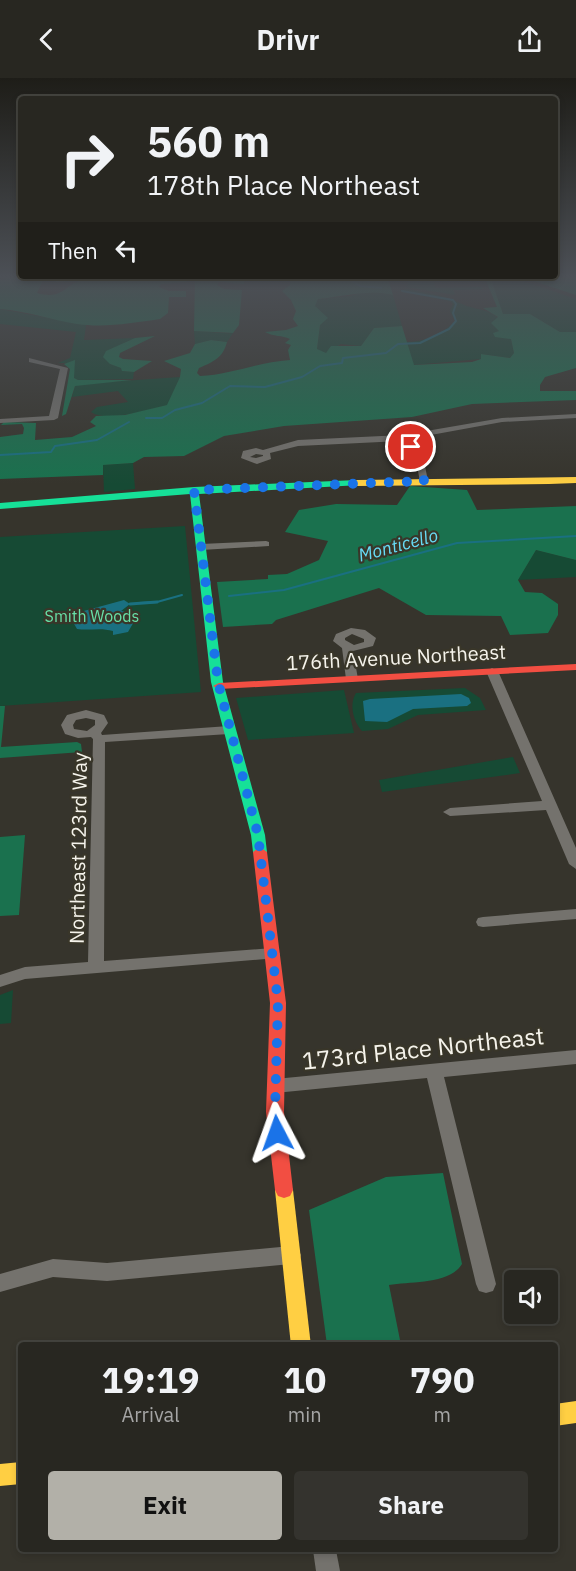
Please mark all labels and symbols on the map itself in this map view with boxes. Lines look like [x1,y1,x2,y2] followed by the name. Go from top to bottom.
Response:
[385,421,436,472] pin
[356,523,441,567] water label: Monticello
[45,606,139,626] park label: Smith Woods
[285,638,507,676] street label: 176th Avenue Northeast
[63,752,93,944] street label: Northeast 123rd Way
[300,1019,546,1077] street label: 173rd Place Northeast
[245,1101,309,1165] position arrow

